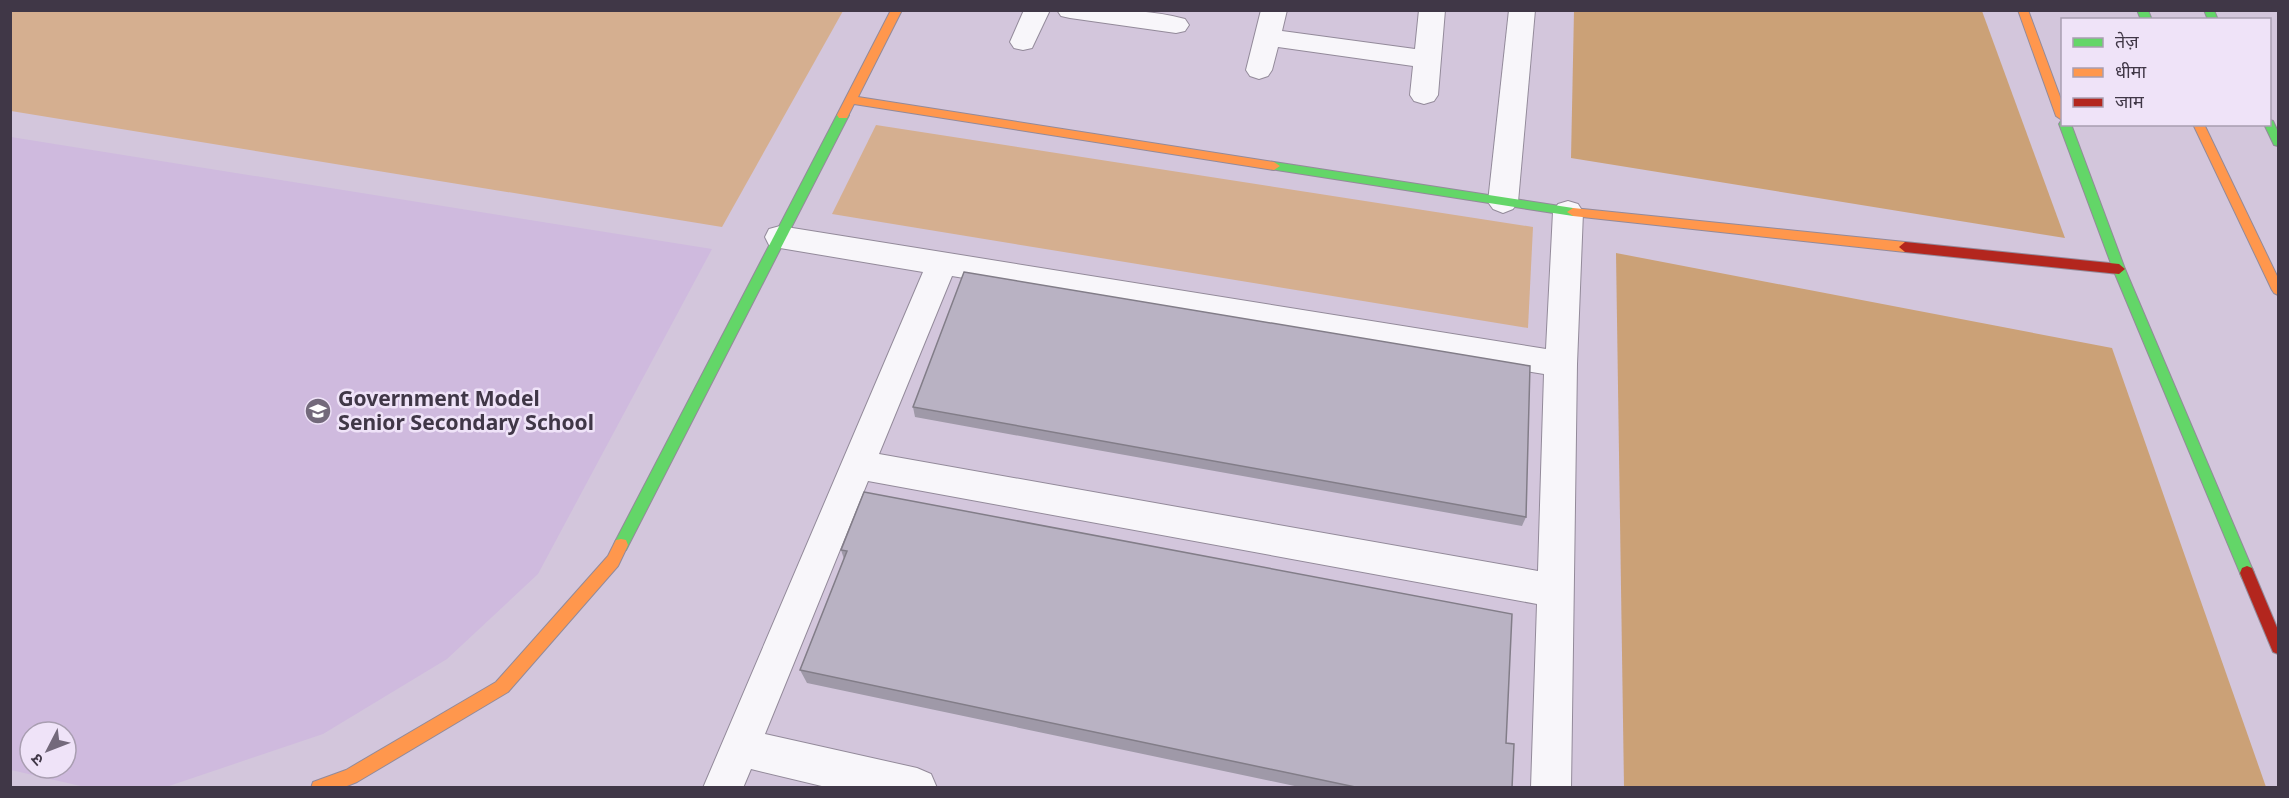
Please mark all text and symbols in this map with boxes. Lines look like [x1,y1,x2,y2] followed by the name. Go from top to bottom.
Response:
[2061,18,2271,126] legend
[2115,31,2139,55] text: तेज़
[2115,62,2146,85] text: धीमा
[2115,92,2145,115] text: जाम
[338,387,594,439] place label: Government Model Senior Secondary School
[303,396,333,426] school or university icon: Government Model Senior Secondary School
[18,720,78,780] north arrow
[27,747,50,769] text: उ

